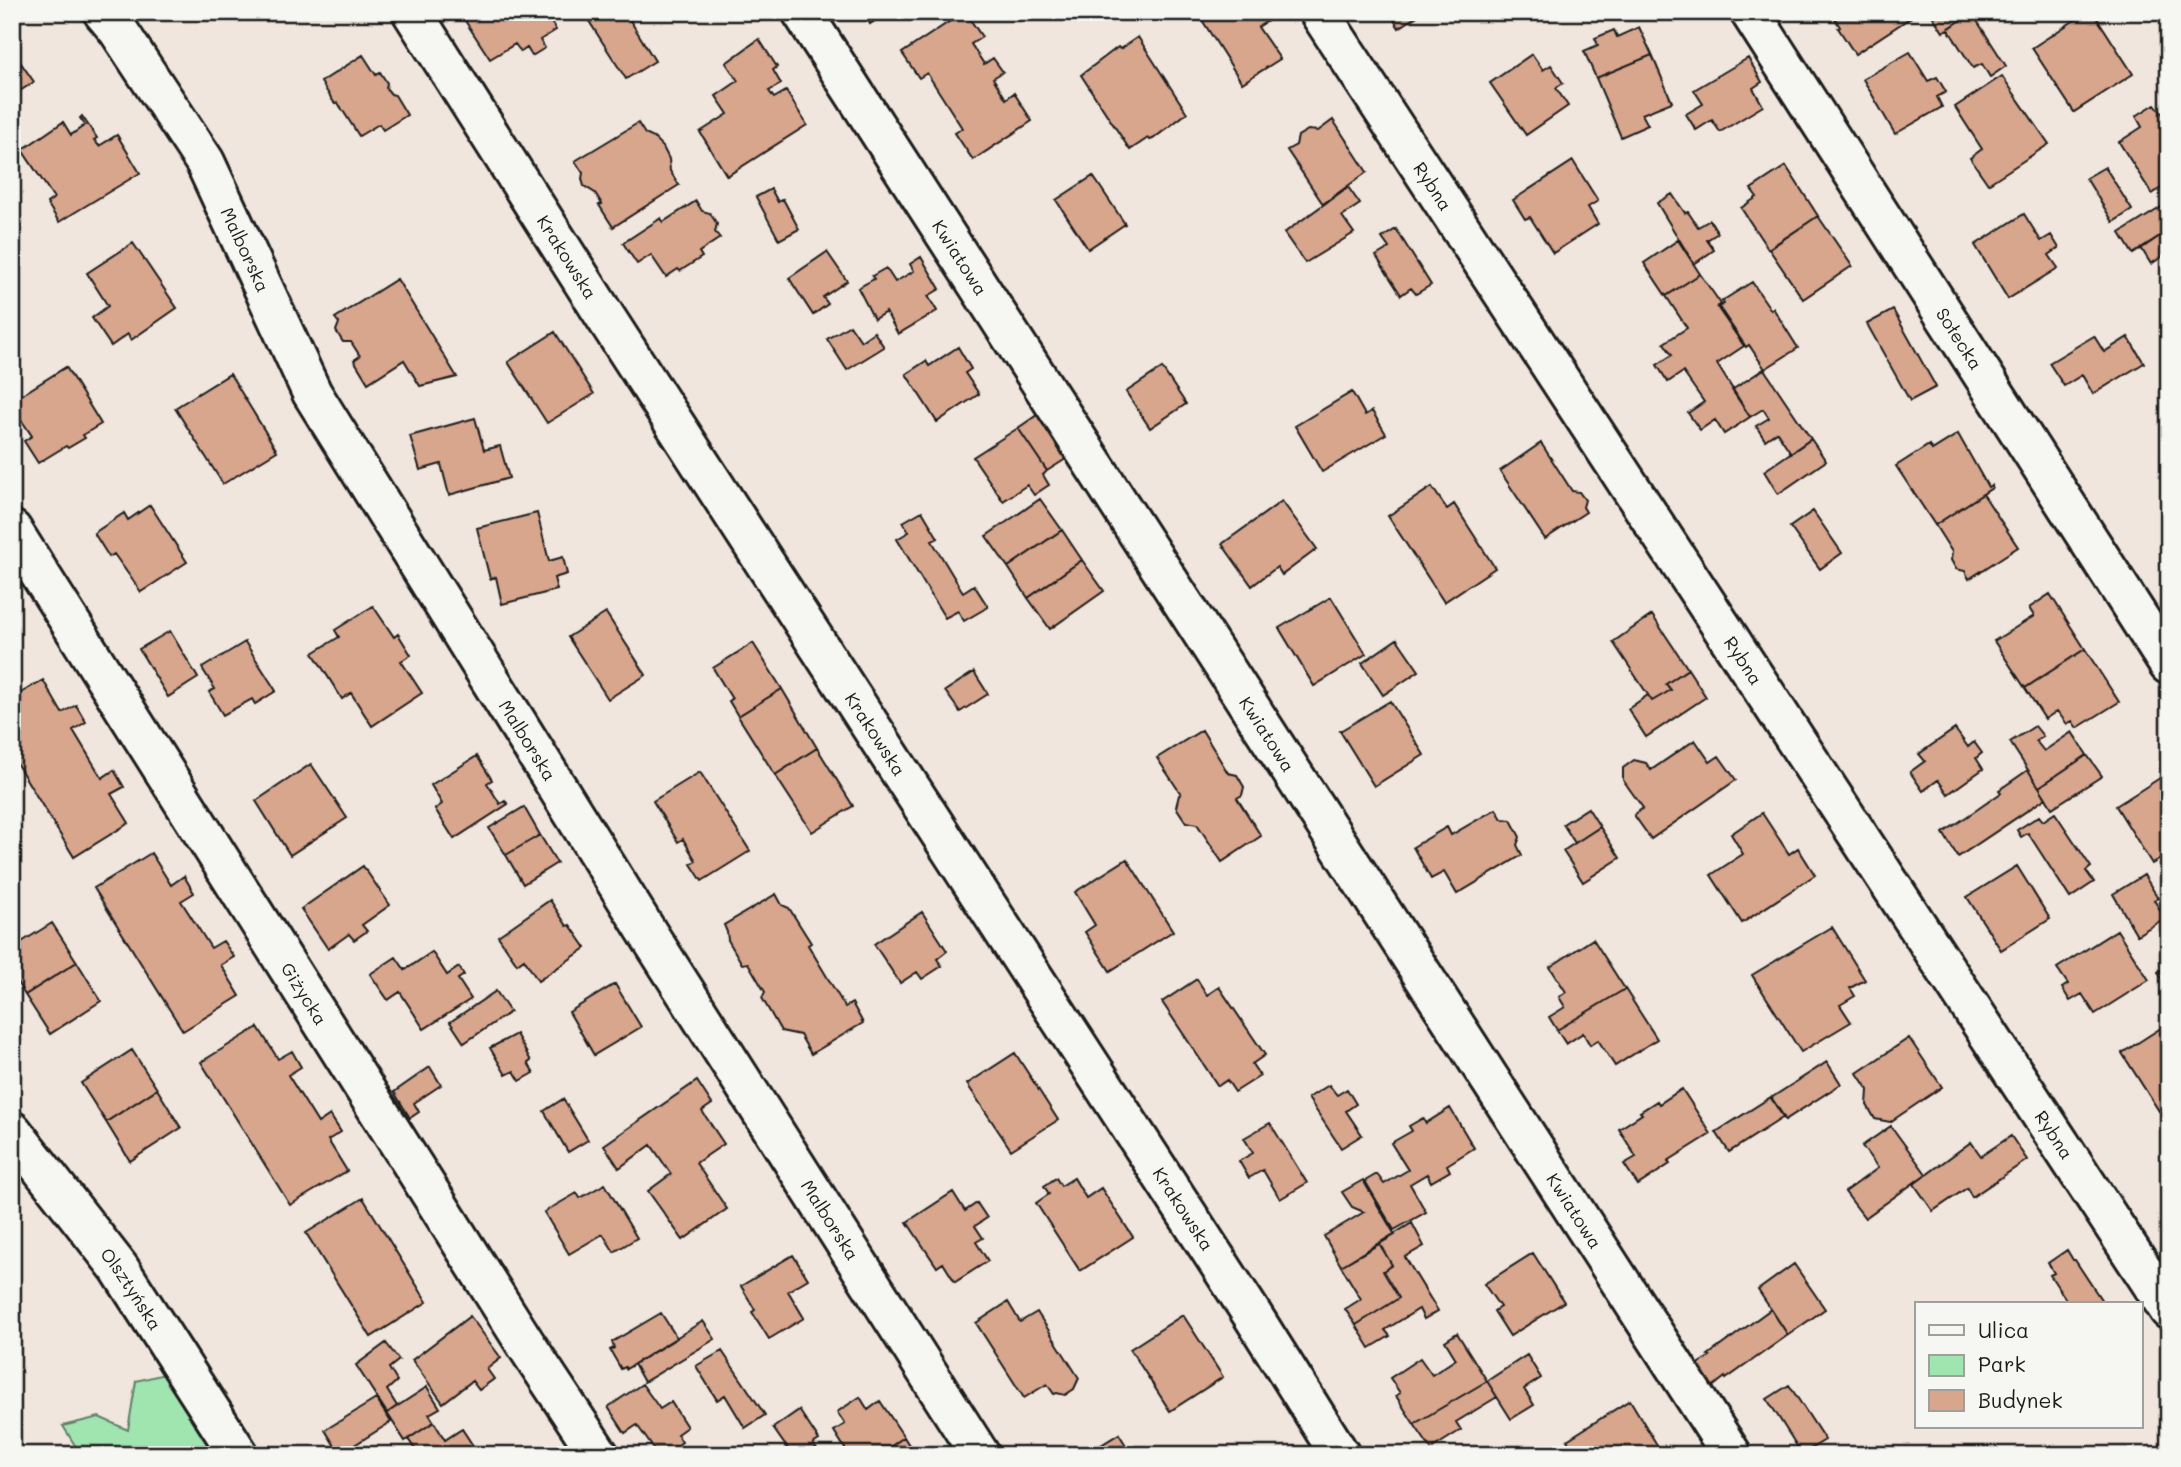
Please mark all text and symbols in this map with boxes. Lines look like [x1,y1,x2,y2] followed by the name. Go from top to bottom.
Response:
[1408,157,1458,215] street label: Rybna
[216,203,276,296] street label: Malborska
[532,210,603,303] street label: Krakowska
[927,215,993,300] street label: Kwiatowa
[1931,303,1988,374] street label: Sołecka
[1719,631,1768,689] street label: Rybna
[840,688,912,780] street label: Krakowska
[1234,692,1301,776] street label: Kwiatowa
[494,695,562,785] street label: Malborska
[276,958,333,1029] street label: Giżycka
[2029,1106,2079,1164] street label: Rybna
[1148,1162,1219,1255] street label: Krakowska
[1541,1168,1608,1253] street label: Kwiatowa
[796,1175,865,1265] street label: Malborska
[95,1242,168,1335] street label: Olsztyńska
[1915,1302,2142,1428] legend
[1978,1316,2029,1343] text: Ulica
[1978,1350,2026,1377] text: Park
[1978,1386,2063,1413] text: Budynek

